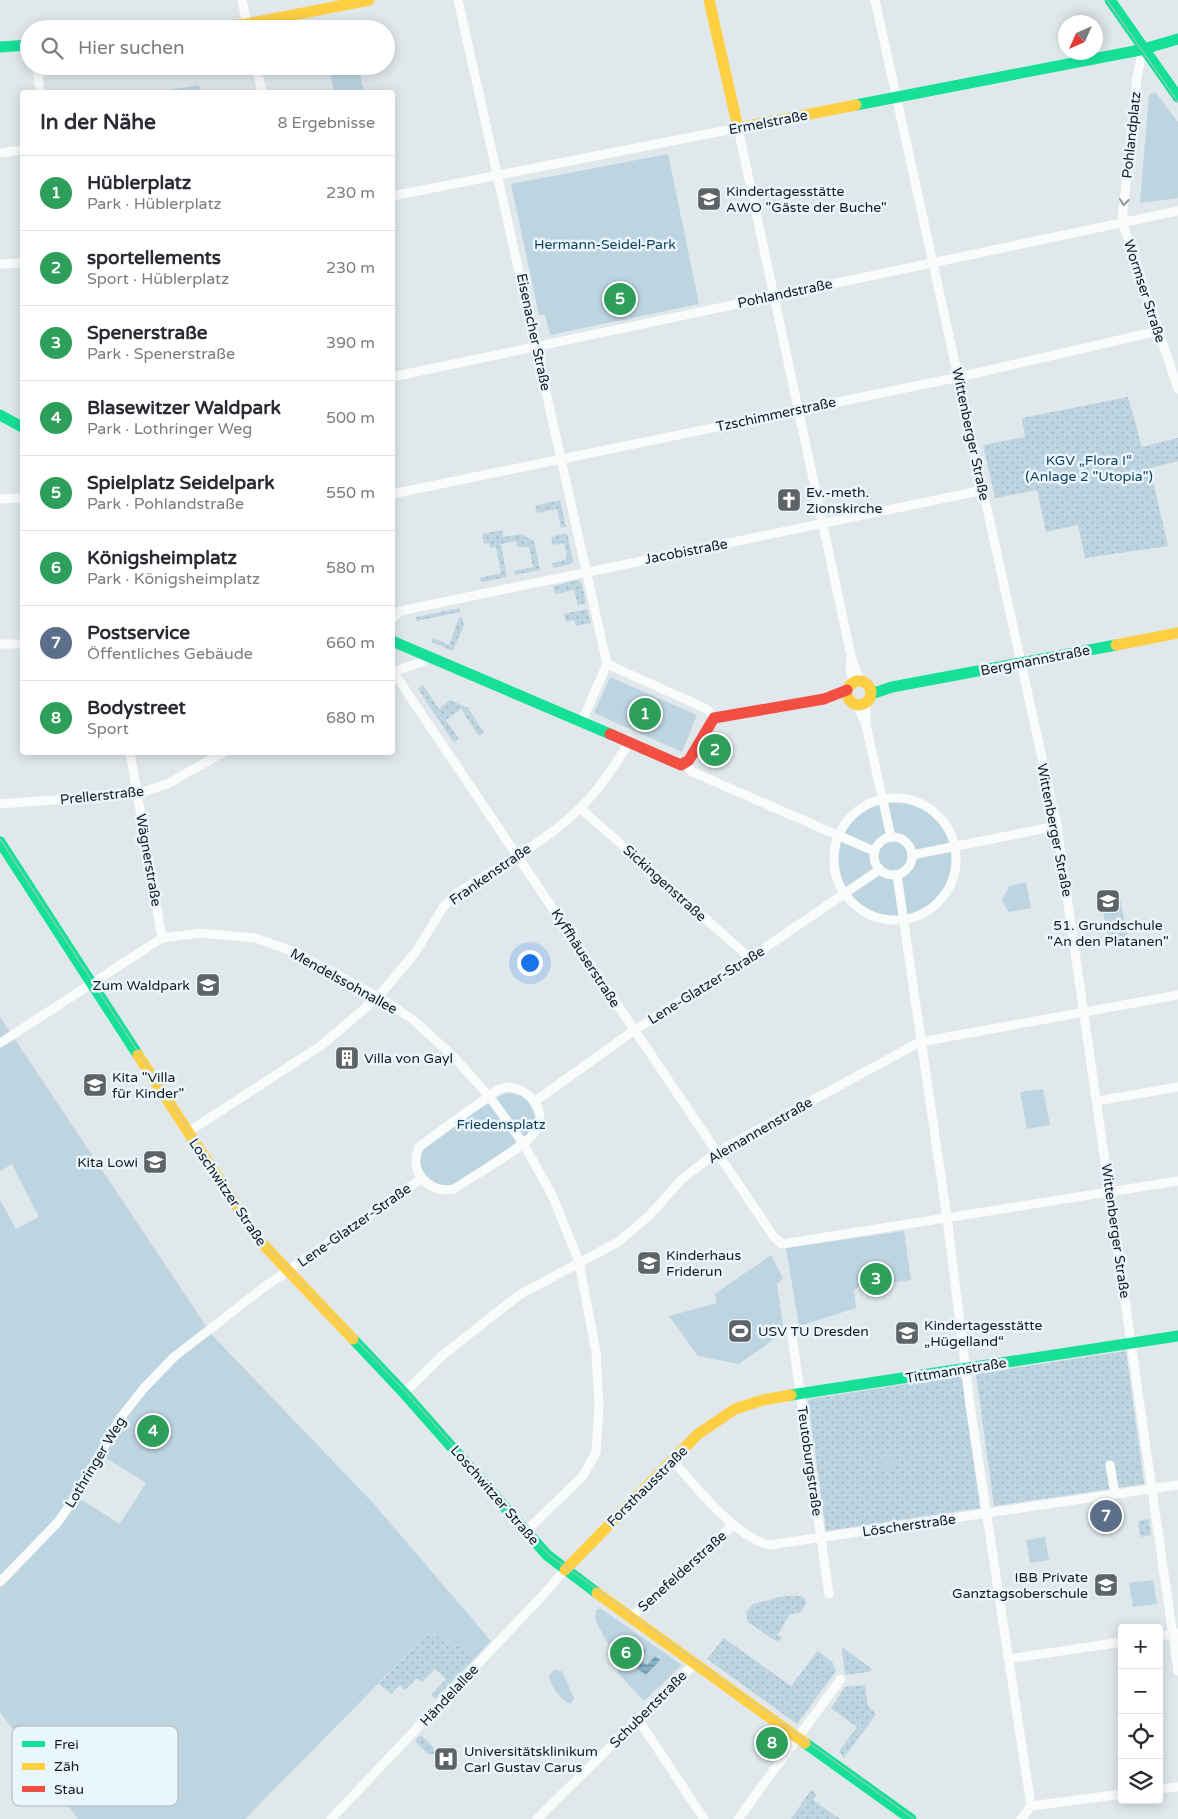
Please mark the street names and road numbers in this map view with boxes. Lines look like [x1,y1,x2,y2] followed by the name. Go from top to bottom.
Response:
[1118,91,1145,179] street label: Pohlandplatz
[727,106,809,138] street label: Ermelstraße
[1120,238,1169,345] street label: Wormser Straße
[513,272,554,392] street label: Eisenacher Straße
[736,275,834,312] street label: Pohlandstraße
[948,366,993,502] street label: Wittenberger Straße
[714,393,838,436] street label: Tzschimmerstraße
[643,535,729,568] street label: Jacobistraße
[979,642,1091,679] street label: Bergmannstraße
[1033,762,1076,898] street label: Wittenberger Straße
[59,783,145,808] street label: Prellerstraße
[132,812,165,908] street label: Wägnerstraße
[446,840,534,909] street label: Frankenstraße
[620,842,710,925] street label: Sickingenstraße
[547,906,624,1011] street label: Kyffhäuserstraße
[645,943,768,1028] street label: Lene-Glatzer-Straße
[287,945,400,1018] street label: Mendelssohnallee
[705,1094,816,1167] street label: Alemannenstraße
[185,1135,270,1249] street label: Loschwitzer Straße
[1098,1163,1133,1299] street label: Wittenberger Straße
[294,1180,414,1271] street label: Lene-Glatzer-Straße
[904,1354,1008,1387] street label: Tittmannstraße
[793,1405,826,1517] street label: Teutoburgstraße
[61,1413,129,1511] street label: Lothringer Weg
[447,1442,543,1549] street label: Loschwitzer Straße
[603,1442,691,1530] street label: Forsthausstraße
[861,1511,957,1540] street label: Löscherstraße
[635,1527,730,1616] street label: Senefelderstraße
[417,1661,482,1730] street label: Händelallee
[606,1667,691,1752] street label: Schubertstraße

